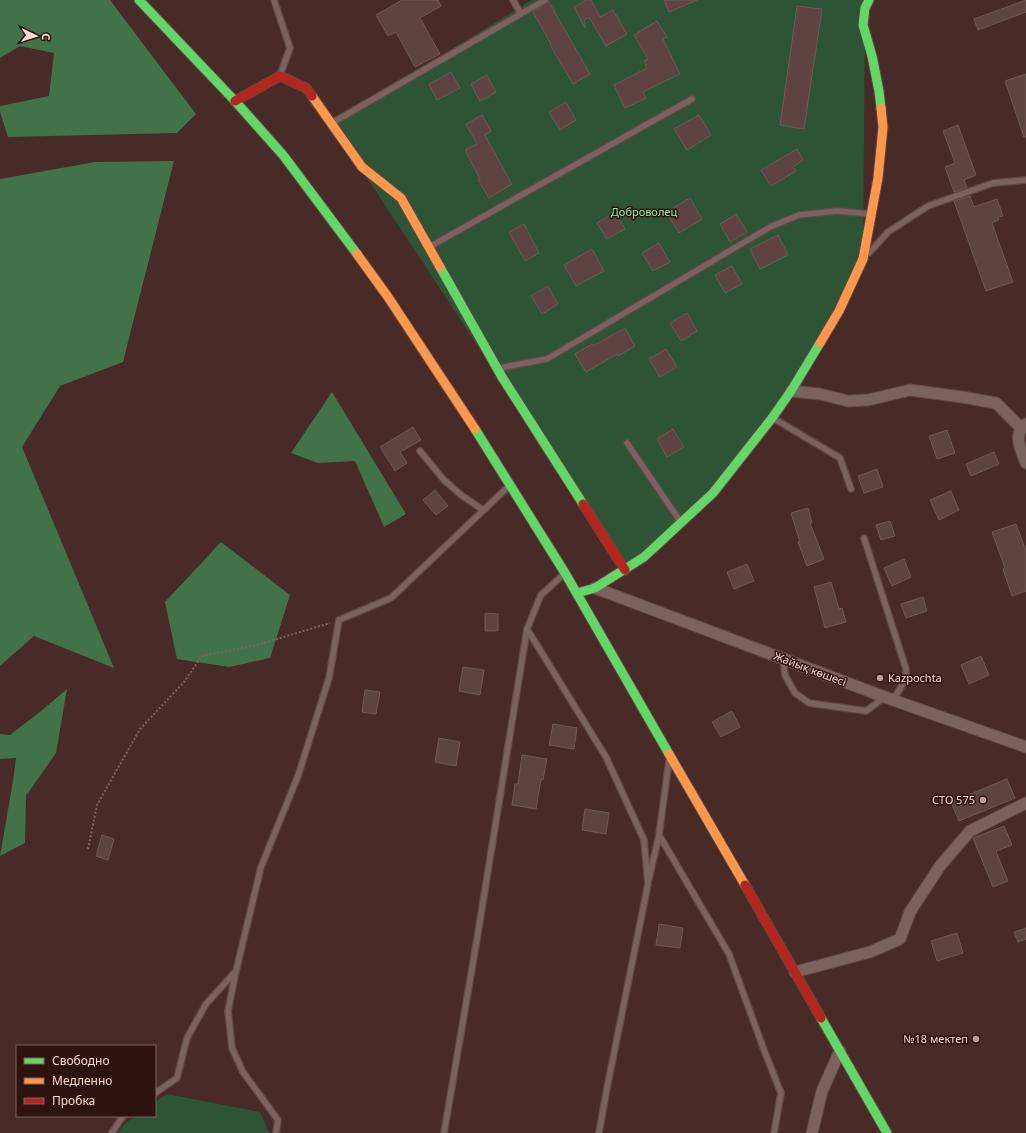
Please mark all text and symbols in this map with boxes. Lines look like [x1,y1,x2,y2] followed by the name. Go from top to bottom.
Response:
[16,16,56,56] north arrow
[39,33,54,41] text: С
[611,204,677,219] park label: Доброволец
[772,648,849,689] street label: Жайық көшесі
[888,670,942,685] place label: Kazpochta
[875,673,885,683] marker: Kazpochta
[932,792,975,807] place label: СТО 575
[978,795,988,805] marker: СТО 575
[903,1031,968,1046] place label: №18 мектеп
[971,1034,981,1044] marker: №18 мектеп
[16,1045,156,1117] legend
[52,1052,110,1069] text: Свободно
[52,1072,112,1089] text: Медленно
[52,1092,95,1109] text: Пробка

